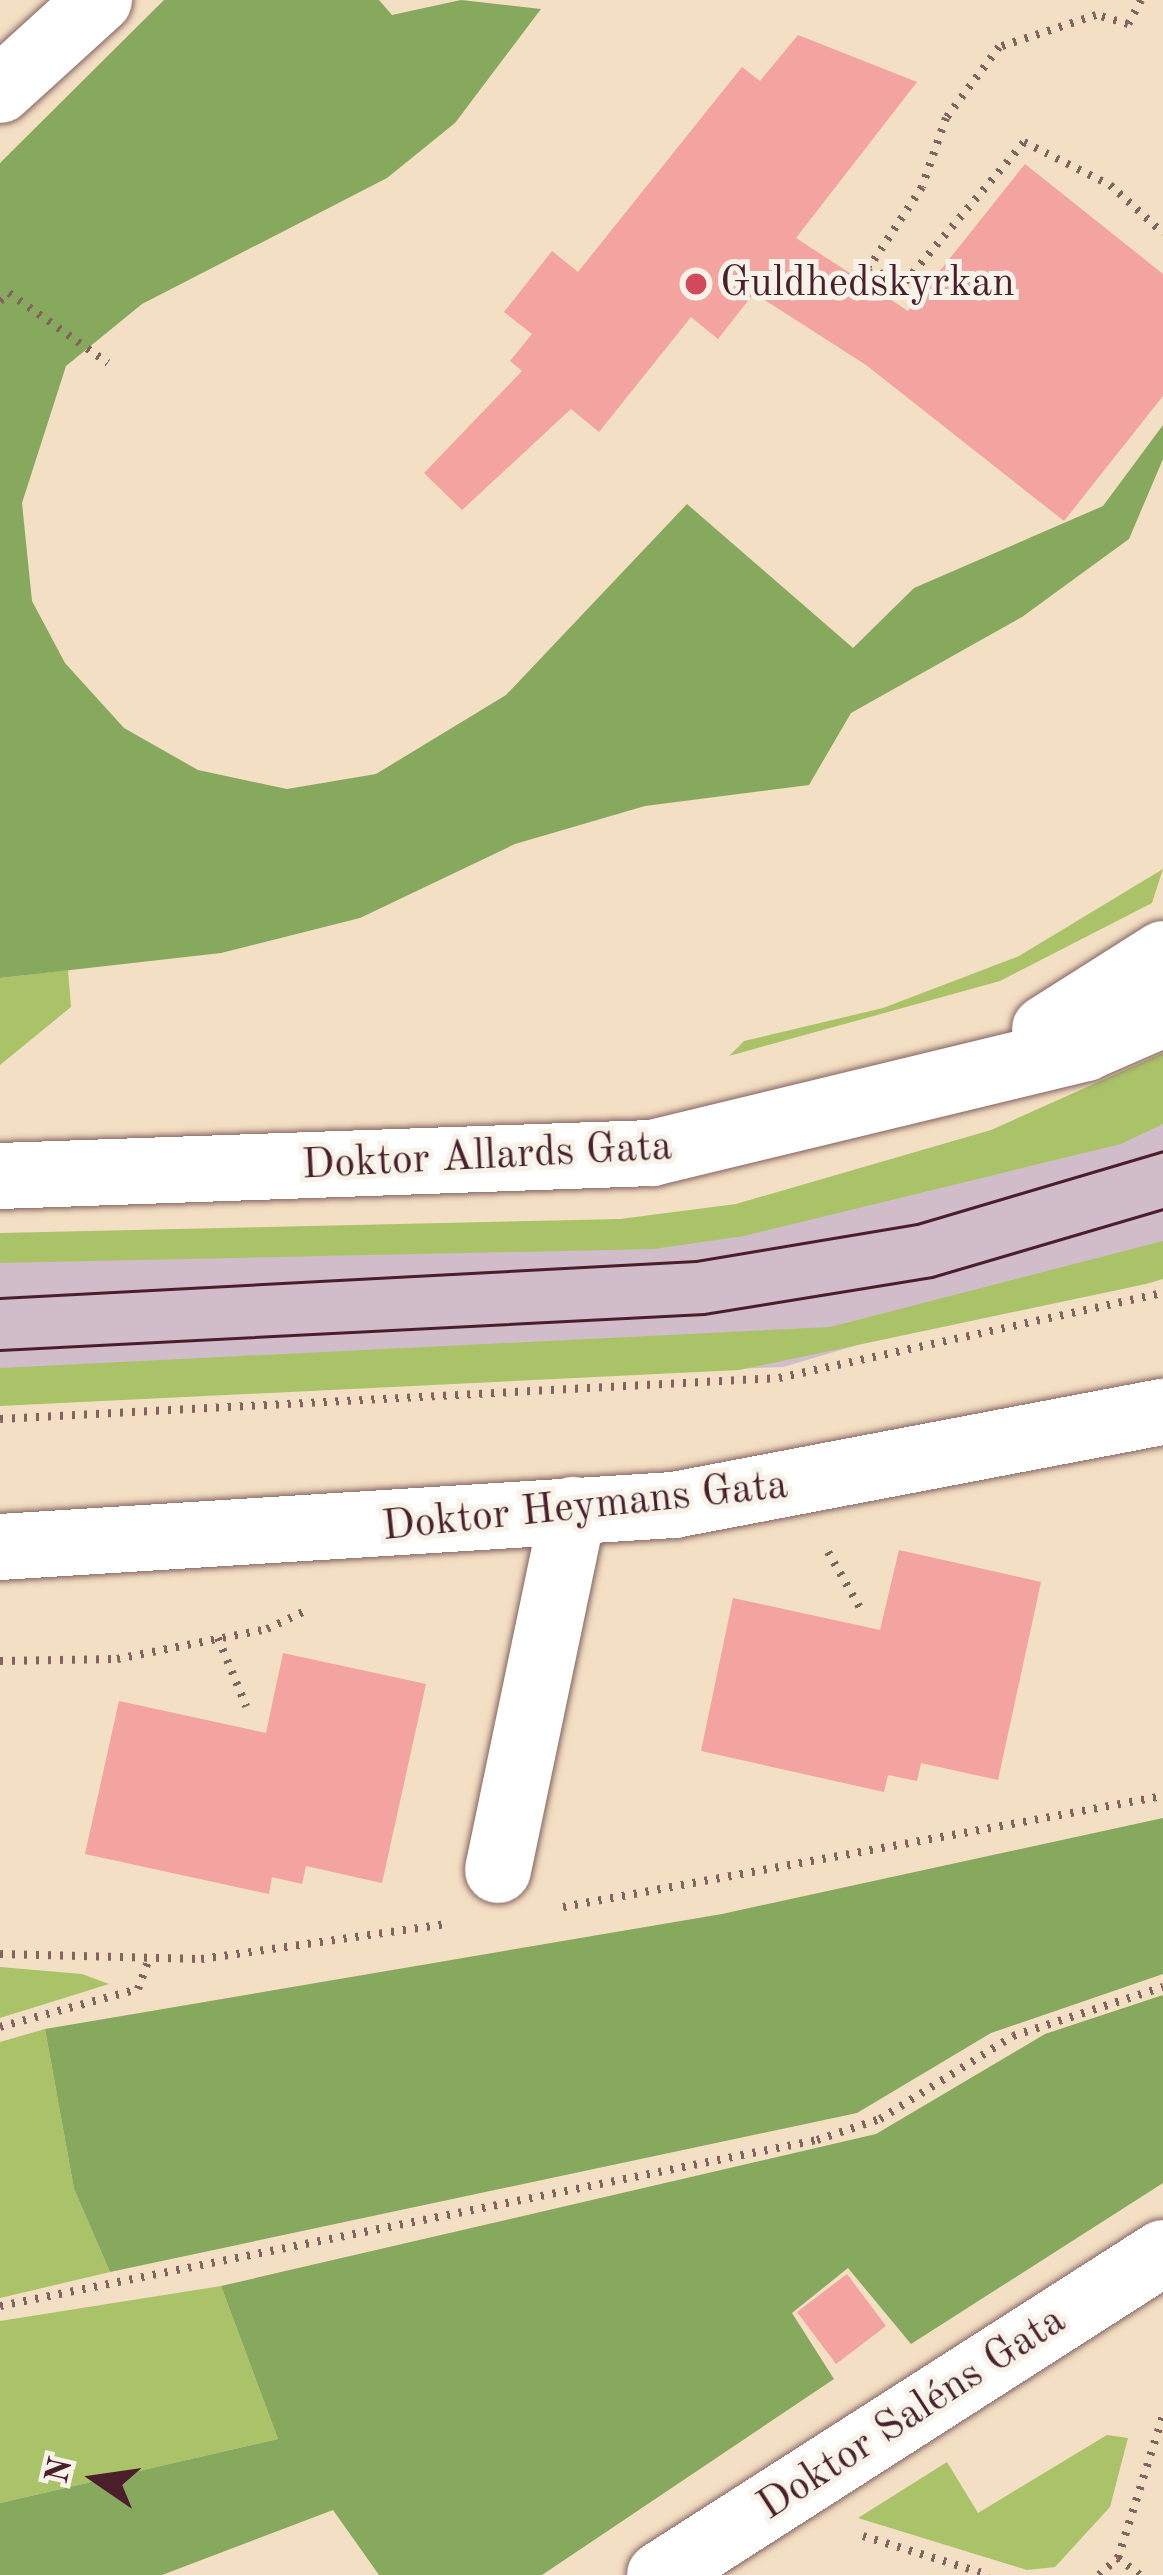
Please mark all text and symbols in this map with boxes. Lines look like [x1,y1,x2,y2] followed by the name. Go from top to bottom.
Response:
[720,259,1015,309] place label: Guldhedskyrkan
[683,271,709,297] marker: Guldhedskyrkan
[300,1122,674,1192] street label: Doktor Allards Gata
[380,1461,790,1553] street label: Doktor Heymans Gata
[749,2296,1075,2532] street label: Doktor Saléns Gata
[36,2419,156,2539] north arrow
[42,2455,79,2487] text: N

